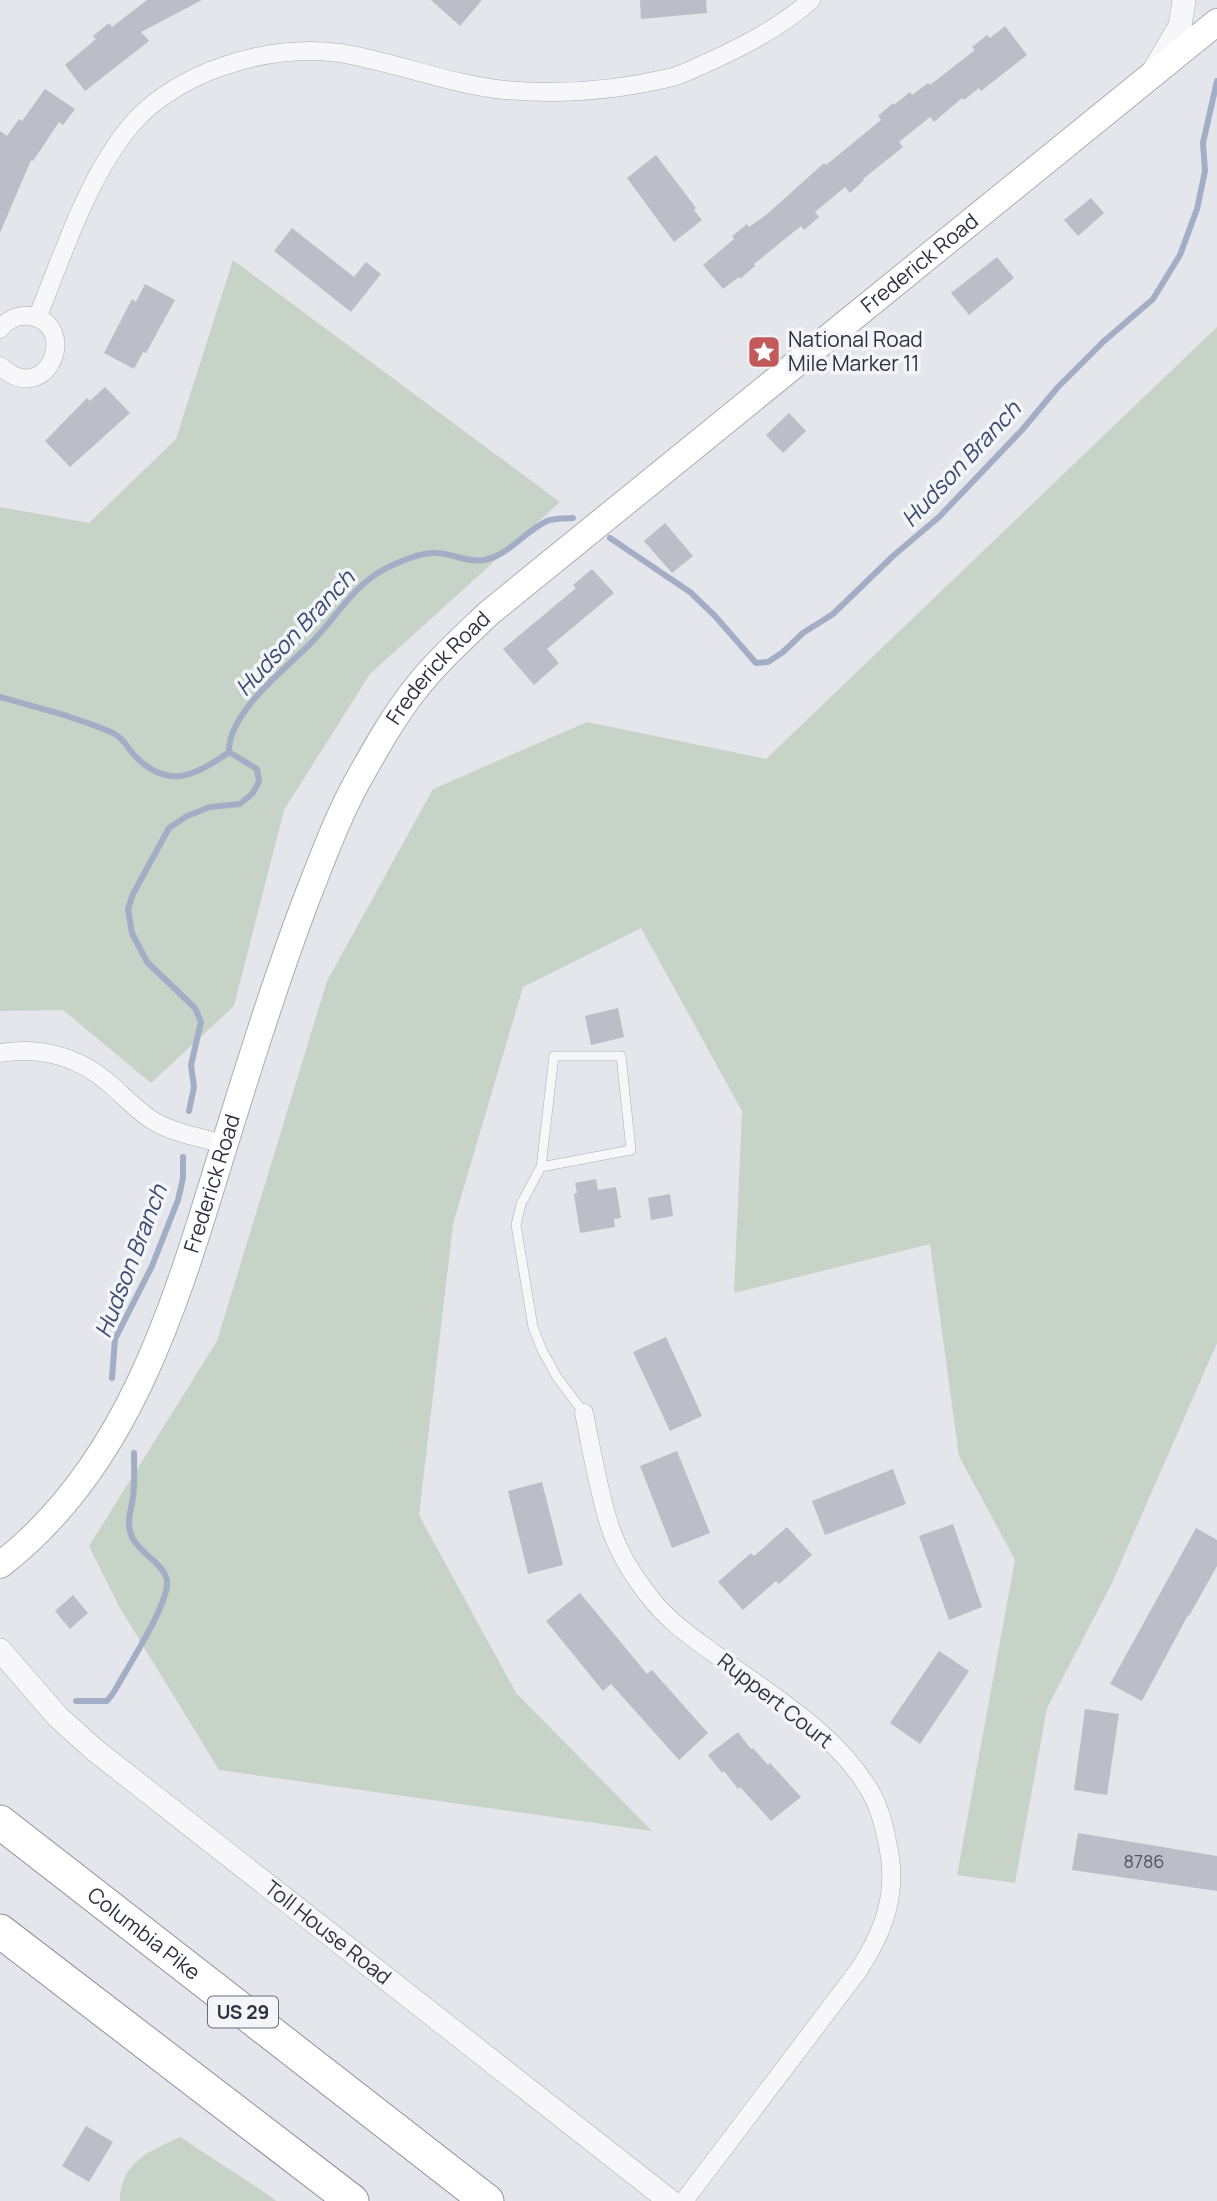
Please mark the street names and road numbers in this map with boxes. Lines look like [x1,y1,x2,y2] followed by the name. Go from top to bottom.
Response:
[855,206,984,319] street label: Frederick Road
[379,604,496,730] street label: Frederick Road
[177,1111,246,1256] street label: Frederick Road
[712,1646,839,1754] street label: Ruppert Court
[259,1873,397,1990] street label: Toll House Road
[82,1880,206,1986] street label: Columbia Pike
[208,1996,278,2028] road number: US 29

